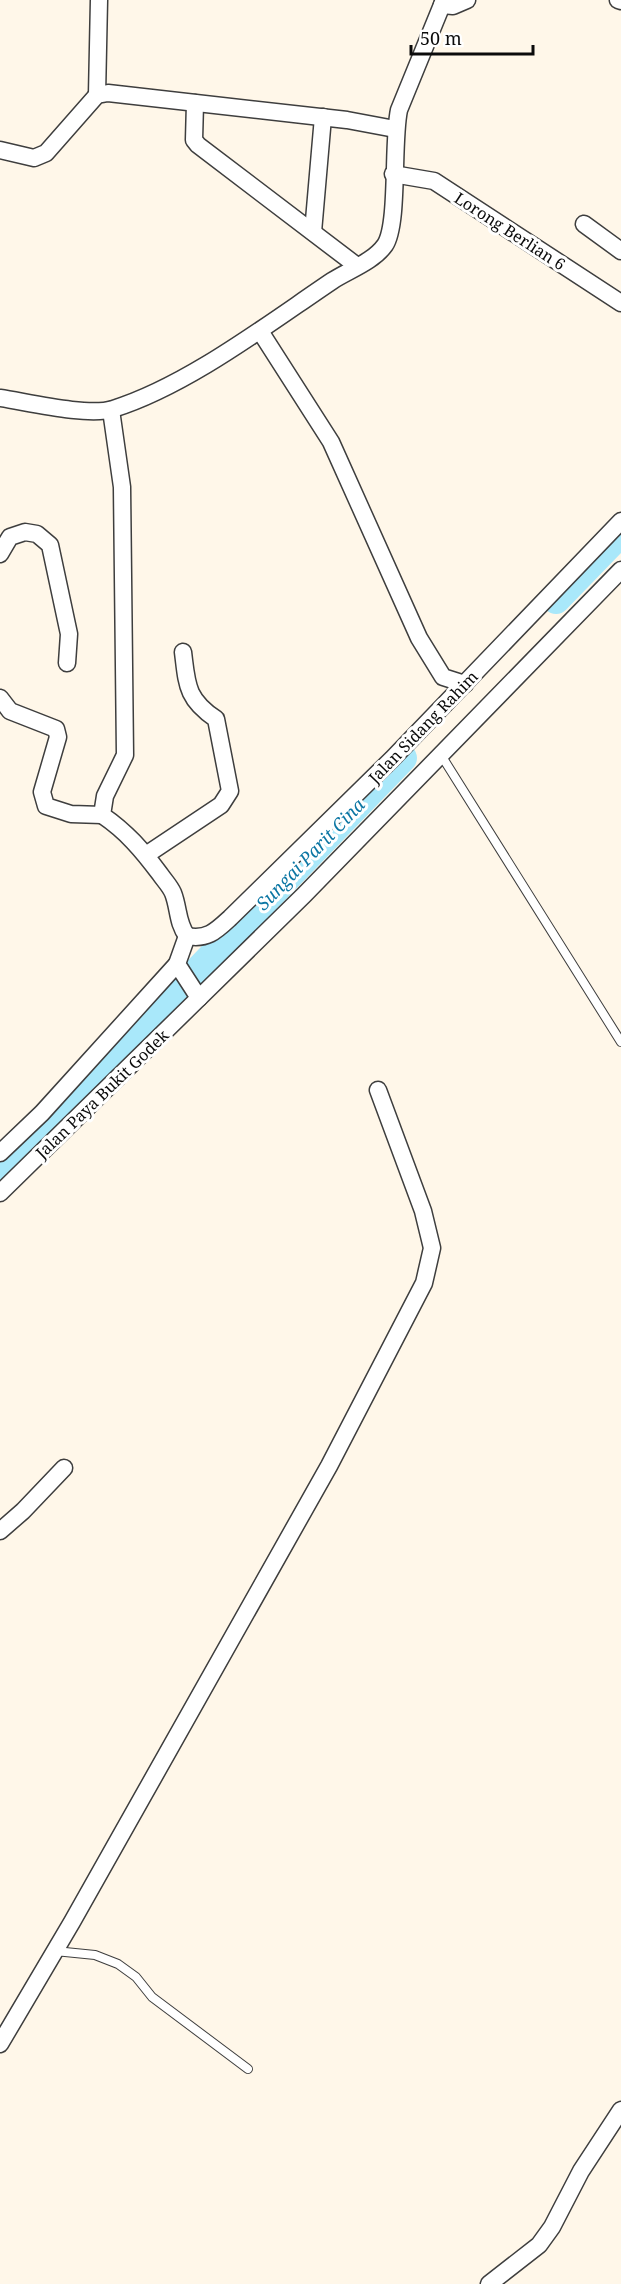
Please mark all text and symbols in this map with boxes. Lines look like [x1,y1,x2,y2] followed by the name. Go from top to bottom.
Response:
[411,18,532,56] scale bar
[420,26,462,50] text: 50 m
[450,187,570,275] street label: Lorong Berlian 6
[363,666,483,789] street label: Jalan Sidang Rahim
[250,792,370,915] water label: Sungai Parit Cina
[30,1024,174,1164] street label: Jalan Paya Bukit Godek

